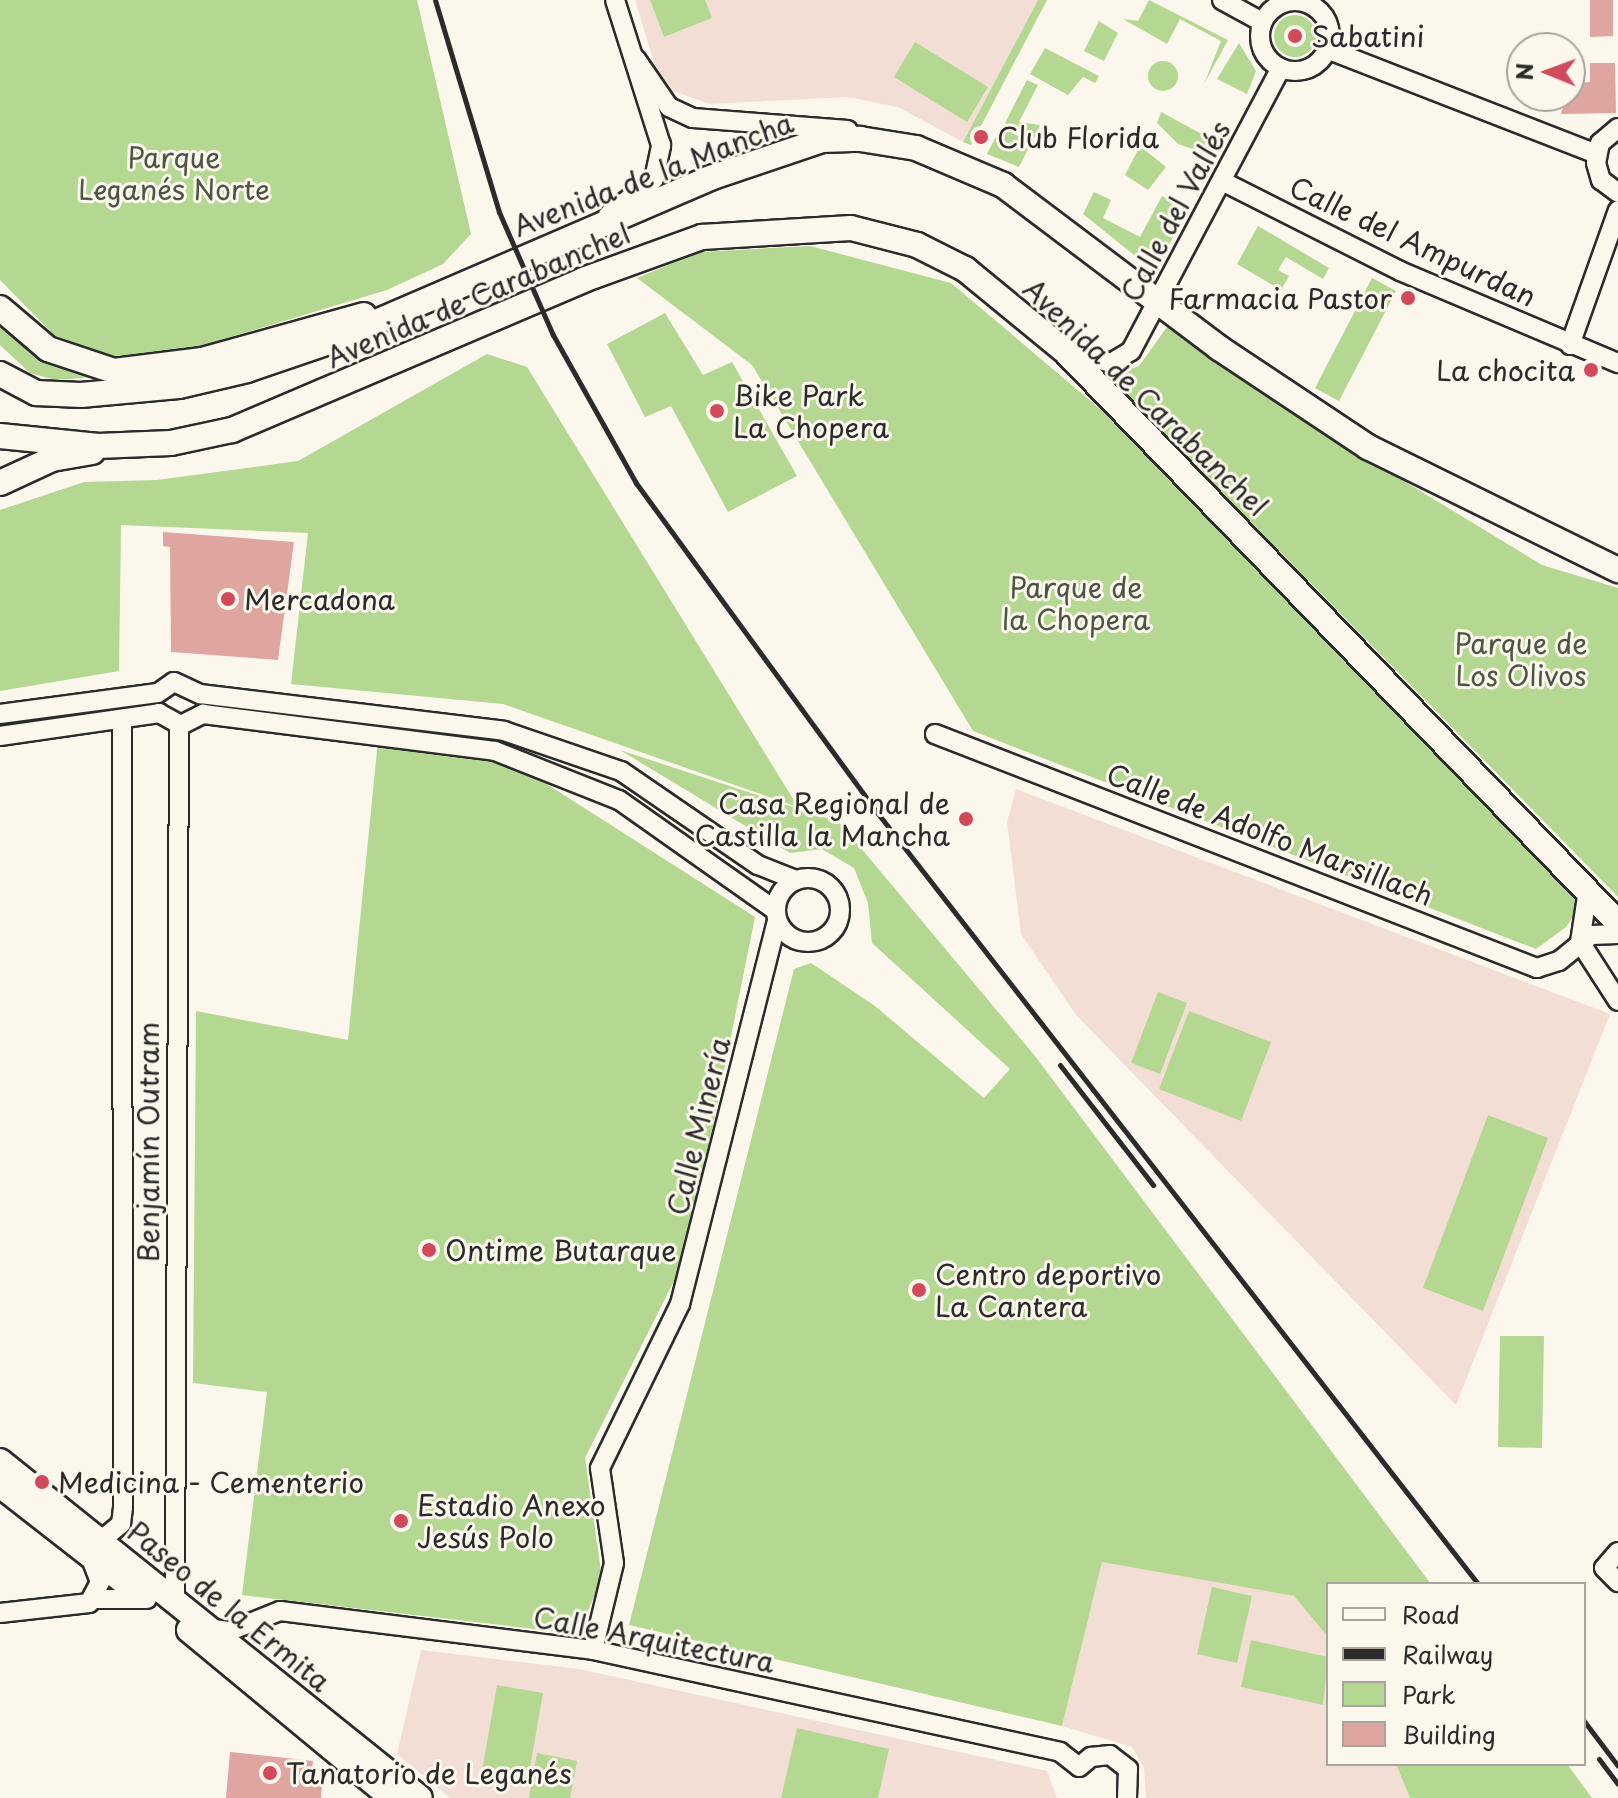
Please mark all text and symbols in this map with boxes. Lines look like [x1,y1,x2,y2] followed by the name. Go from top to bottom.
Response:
[1311,19,1425,53] place label: Sabatini
[1286,27,1304,45] marker: Sabatini
[1506,32,1586,112] north arrow
[1507,63,1540,81] text: N
[508,105,798,243] street label: Avenida de la Mancha
[1113,114,1237,308] street label: Calle del Vallés
[997,120,1159,154] place label: Club Florida
[972,128,990,146] marker: Club Florida
[78,140,270,206] park label: Parque Leganés Norte
[1284,169,1542,313] street label: Calle del Ampurdan
[321,216,635,374] street label: Avenida de Carabanchel
[1016,271,1276,523] street label: Avenida de Carabanchel
[1169,281,1392,315] place label: Farmacia Pastor
[1399,289,1417,307] marker: Farmacia Pastor
[1435,353,1575,387] place label: La chocita
[1582,361,1600,379] marker: La chocita
[733,378,889,444] place label: Bike Park La Chopera
[708,402,726,420] marker: Bike Park La Chopera
[1002,570,1150,636] park label: Parque de la Chopera
[244,582,395,616] place label: Mercadona
[219,590,237,608] marker: Mercadona
[1454,626,1588,692] park label: Parque de Los Olivos
[1099,755,1441,913] street label: Calle de Adolfo Marsillach
[696,786,950,852] place label: Casa Regional de Castilla la Mancha
[957,810,975,828] marker: Casa Regional de Castilla la Mancha
[131,1022,165,1262] street label: Benjamín Outram
[659,1033,737,1219] street label: Calle Minería
[445,1233,677,1267] place label: Ontime Butarque
[420,1241,438,1259] marker: Ontime Butarque
[935,1257,1162,1323] place label: Centro deportivo La Cantera
[910,1281,928,1299] marker: Centro deportivo La Cantera
[58,1465,367,1499] place label: Medicina - Cementerio
[33,1473,51,1491] marker: Medicina - Cementerio
[417,1488,607,1554] place label: Estadio Anexo Jesús Polo
[392,1512,410,1530] marker: Estadio Anexo Jesús Polo
[120,1513,338,1699] street label: Paseo de la Ermita
[1326,1582,1586,1766] legend
[1402,1596,1460,1632] text: Road
[530,1599,778,1679] street label: Calle Arquitectura
[1402,1636,1493,1672] text: Railway
[1402,1676,1456,1712] text: Park
[1402,1716,1496,1752] text: Building
[286,1756,572,1790] place label: Tanatorio de Leganés
[261,1764,279,1782] marker: Tanatorio de Leganés

